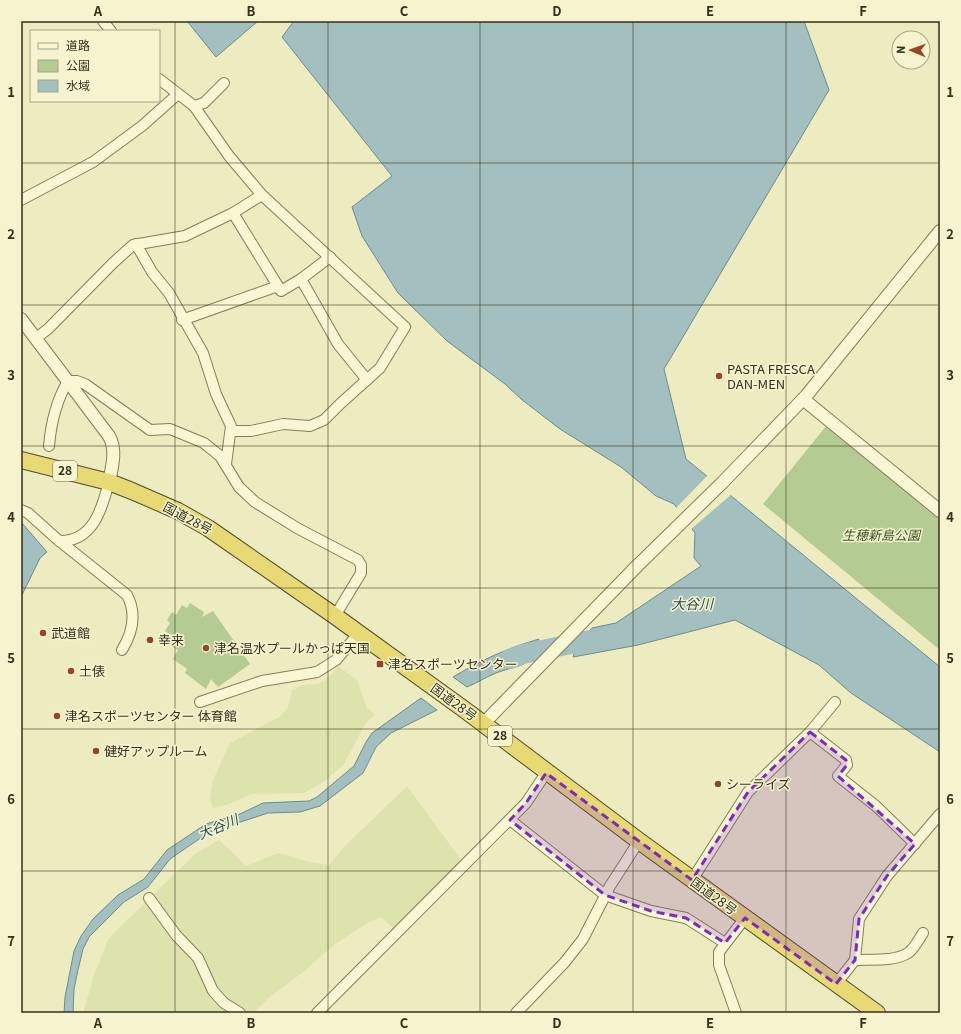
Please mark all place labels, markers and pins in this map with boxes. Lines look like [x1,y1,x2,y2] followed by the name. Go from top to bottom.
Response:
[727,359,815,393] place label: PASTA FRESCA DAN-MEN
[714,371,724,381] marker: PASTA FRESCA DAN-MEN
[51,623,90,642] place label: 武道館
[38,628,48,638] marker: 武道館
[158,630,184,649] place label: 幸来
[145,635,155,645] marker: 幸来
[214,638,370,657] place label: 津名温水プールかっぱ天国
[201,643,211,653] marker: 津名温水プールかっぱ天国
[388,654,518,673] place label: 津名スポーツセンター
[375,659,385,669] marker: 津名スポーツセンター
[79,661,105,680] place label: 土俵
[66,666,76,676] marker: 土俵
[65,706,237,725] place label: 津名スポーツセンター 体育館
[52,711,62,721] marker: 津名スポーツセンター 体育館
[104,741,208,760] place label: 健好アップルーム
[91,746,101,756] marker: 健好アップルーム
[726,774,791,793] place label: シーライズ
[713,779,723,789] marker: シーライズ

